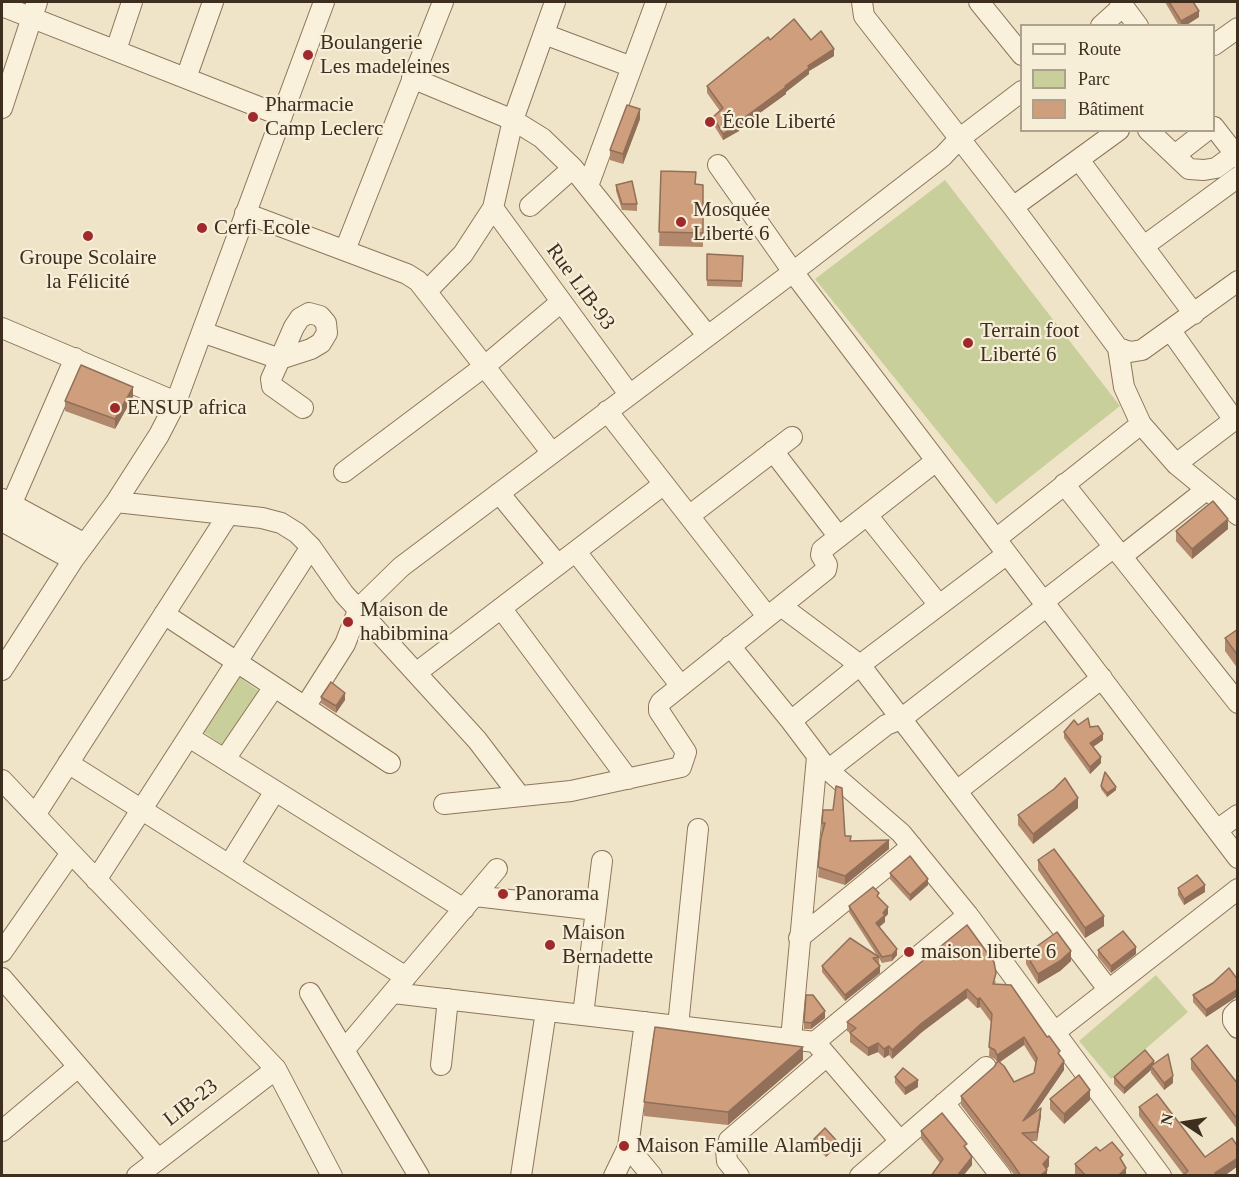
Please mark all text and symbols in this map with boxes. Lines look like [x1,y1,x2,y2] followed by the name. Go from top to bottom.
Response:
[1020,24,1215,132] legend
[320,30,450,80] place label: Boulangerie Les madeleines
[1078,39,1121,59] text: Route
[301,48,315,62] marker: Boulangerie Les madeleines
[1078,69,1110,89] text: Parc
[265,92,383,142] place label: Pharmacie Camp Leclerc
[1078,99,1144,119] text: Bâtiment
[722,109,836,135] place label: École Liberté
[246,110,260,124] marker: Pharmacie Camp Leclerc
[703,115,717,129] marker: École Liberté
[693,197,770,247] place label: Mosquée Liberté 6
[214,215,310,241] place label: Cerfi Ecole
[674,215,688,229] marker: Mosquée Liberté 6
[195,221,209,235] marker: Cerfi Ecole
[81,229,95,243] marker: Groupe Scolaire la Félicité
[540,239,620,335] street label: Rue LIB-93
[19,245,157,295] place label: Groupe Scolaire la Félicité
[980,318,1079,368] place label: Terrain foot Liberté 6
[961,336,975,350] marker: Terrain foot Liberté 6
[127,395,247,421] place label: ENSUP africa
[108,401,122,415] marker: ENSUP africa
[360,597,449,647] place label: Maison de habibmina
[341,615,355,629] marker: Maison de habibmina
[515,881,599,907] place label: Panorama
[496,887,510,901] marker: Panorama
[562,920,653,970] place label: Maison Bernadette
[543,938,557,952] marker: Maison Bernadette
[921,939,1056,965] place label: maison liberte 6
[902,945,916,959] marker: maison liberte 6
[159,1074,223,1132] street label: LIB-23
[1155,1093,1215,1153] north arrow
[1157,1112,1176,1127] text: N
[636,1133,862,1159] place label: Maison Famille Alambedji
[617,1139,631,1153] marker: Maison Famille Alambedji

